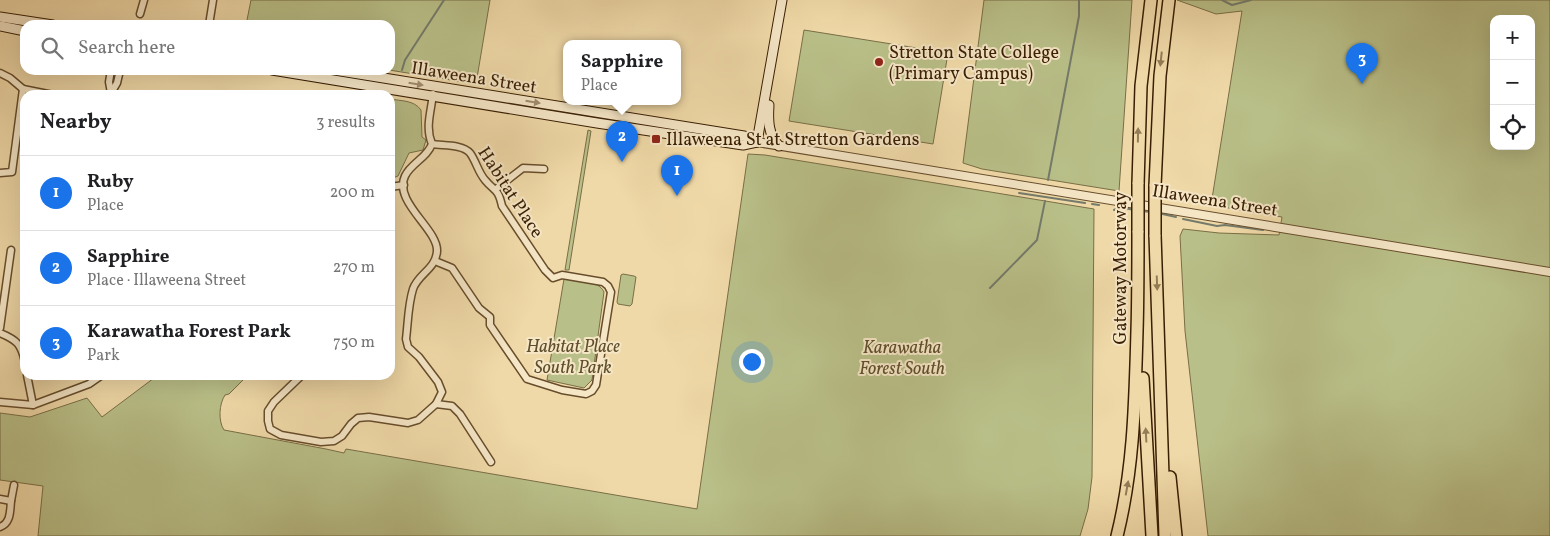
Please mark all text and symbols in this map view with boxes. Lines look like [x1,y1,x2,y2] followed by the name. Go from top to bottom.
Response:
[1490,15,1535,150] map controls
[1490,15,1535,60] button: +
[20,20,395,75] search box
[38,34,66,62] icon: search
[78,35,175,61] text: Search here
[563,40,681,105] popup
[889,41,1059,87] place label: Stretton State College (Primary Campus)
[1346,43,1378,84] pin: 3
[581,49,663,75] text: Sapphire
[1157,51,1165,67] one-way arrow
[409,56,538,101] street label: Illaweena Street
[873,56,885,68] marker: Stretton State College (Primary Campus)
[1490,60,1535,105] button: −
[581,75,618,97] text: Place
[409,80,425,88] one-way arrow
[525,99,541,107] one-way arrow
[1490,105,1535,150] button: locate
[40,108,111,137] text: Nearby
[316,112,375,134] text: 3 results
[606,121,638,162] pin: 2
[1134,127,1142,143] one-way arrow
[666,128,919,153] place label: Illaweena St at Stretton Gardens
[650,133,662,145] marker: Illaweena St at Stretton Gardens
[471,142,549,243] street label: Habitat Place
[661,155,693,196] pin: 1
[87,169,134,195] text: Ruby
[1150,179,1279,224] street label: Illaweena Street
[53,182,59,204] text: 1
[330,182,375,204] text: 200 m
[1109,191,1134,344] street label: Gateway Motorway
[87,195,124,217] text: Place
[87,244,170,270] text: Sapphire
[52,257,60,279] text: 2
[333,257,375,279] text: 270 m
[87,270,246,292] text: Place · Illaweena Street
[1154,276,1162,292] one-way arrow
[87,319,291,345] text: Karawatha Forest Park
[52,332,60,354] text: 3
[333,332,375,354] text: 750 m
[526,335,620,381] park label: Habitat Place South Park
[859,336,945,382] park label: Karawatha Forest South
[87,345,120,367] text: Park
[739,349,765,375] your location
[1142,427,1150,443] one-way arrow
[1124,480,1132,496] one-way arrow

